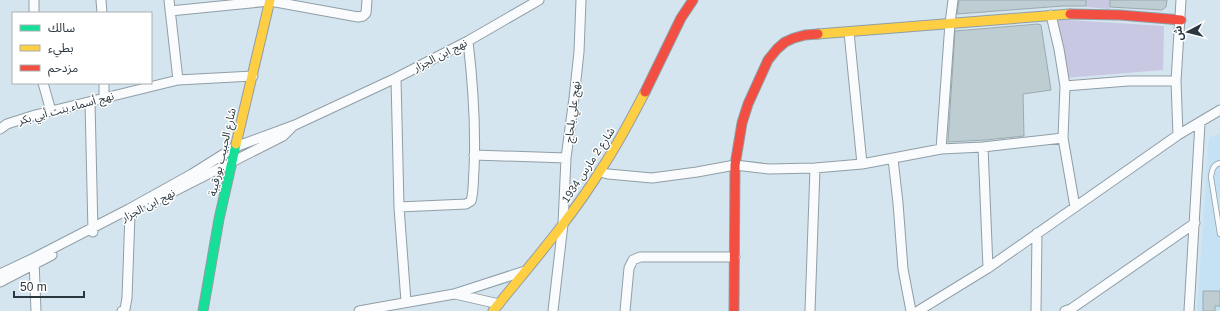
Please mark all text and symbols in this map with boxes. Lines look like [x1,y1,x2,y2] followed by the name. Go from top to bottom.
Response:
[12,12,152,84] legend
[1168,12,1208,52] north arrow
[48,21,75,35] text: سالك
[1171,25,1186,41] text: ش
[410,36,470,76] street label: نهج ابن الجزار
[48,41,74,58] text: بطيء
[48,61,78,77] text: مزدحم
[562,80,585,144] street label: نهج علي بلحاج
[16,89,116,130] street label: نهج أسماء بنت أبي بكر
[206,106,240,198] street label: شارع الحبيب بورقيبة
[559,125,619,206] street label: شارع 2 مارس 1934
[118,186,178,226] street label: نهج ابن الجزار
[14,273,84,299] scale bar
[20,280,47,294] text: 50 m

